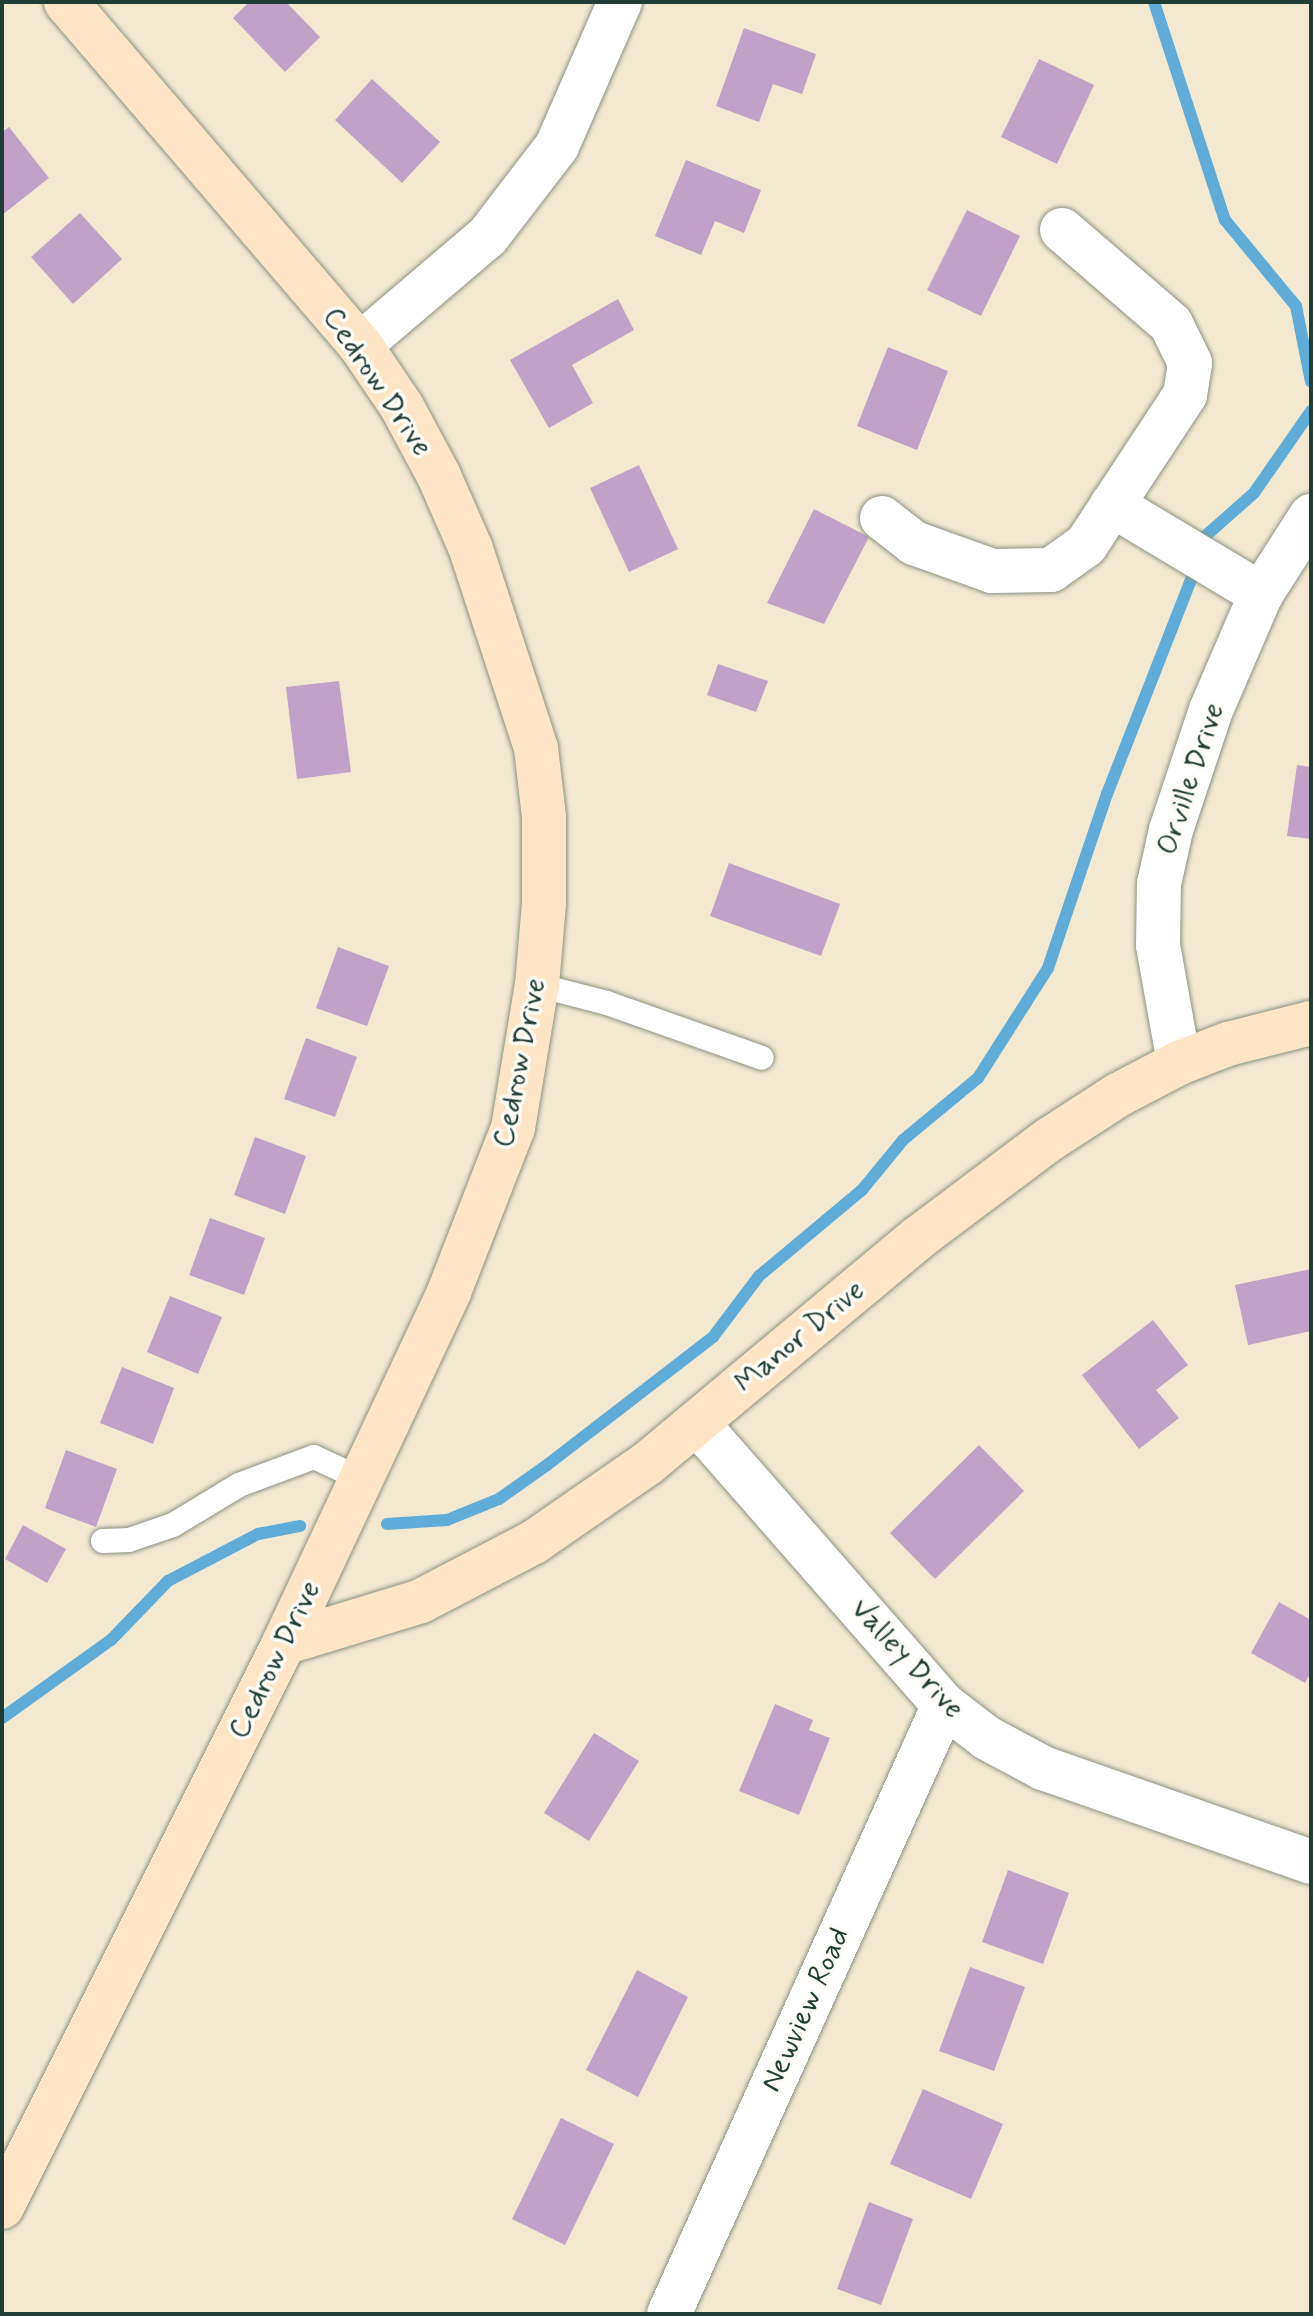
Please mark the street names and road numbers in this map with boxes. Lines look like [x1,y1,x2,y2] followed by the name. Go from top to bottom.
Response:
[315,301,439,463] street label: Cedrow Drive
[1150,699,1232,859] street label: Orville Drive
[486,976,554,1150] street label: Cedrow Drive
[728,1272,872,1402] street label: Manor Drive
[222,1576,328,1744] street label: Cedrow Drive
[843,1592,971,1726] street label: Valley Drive
[754,1922,858,2098] street label: Newview Road

